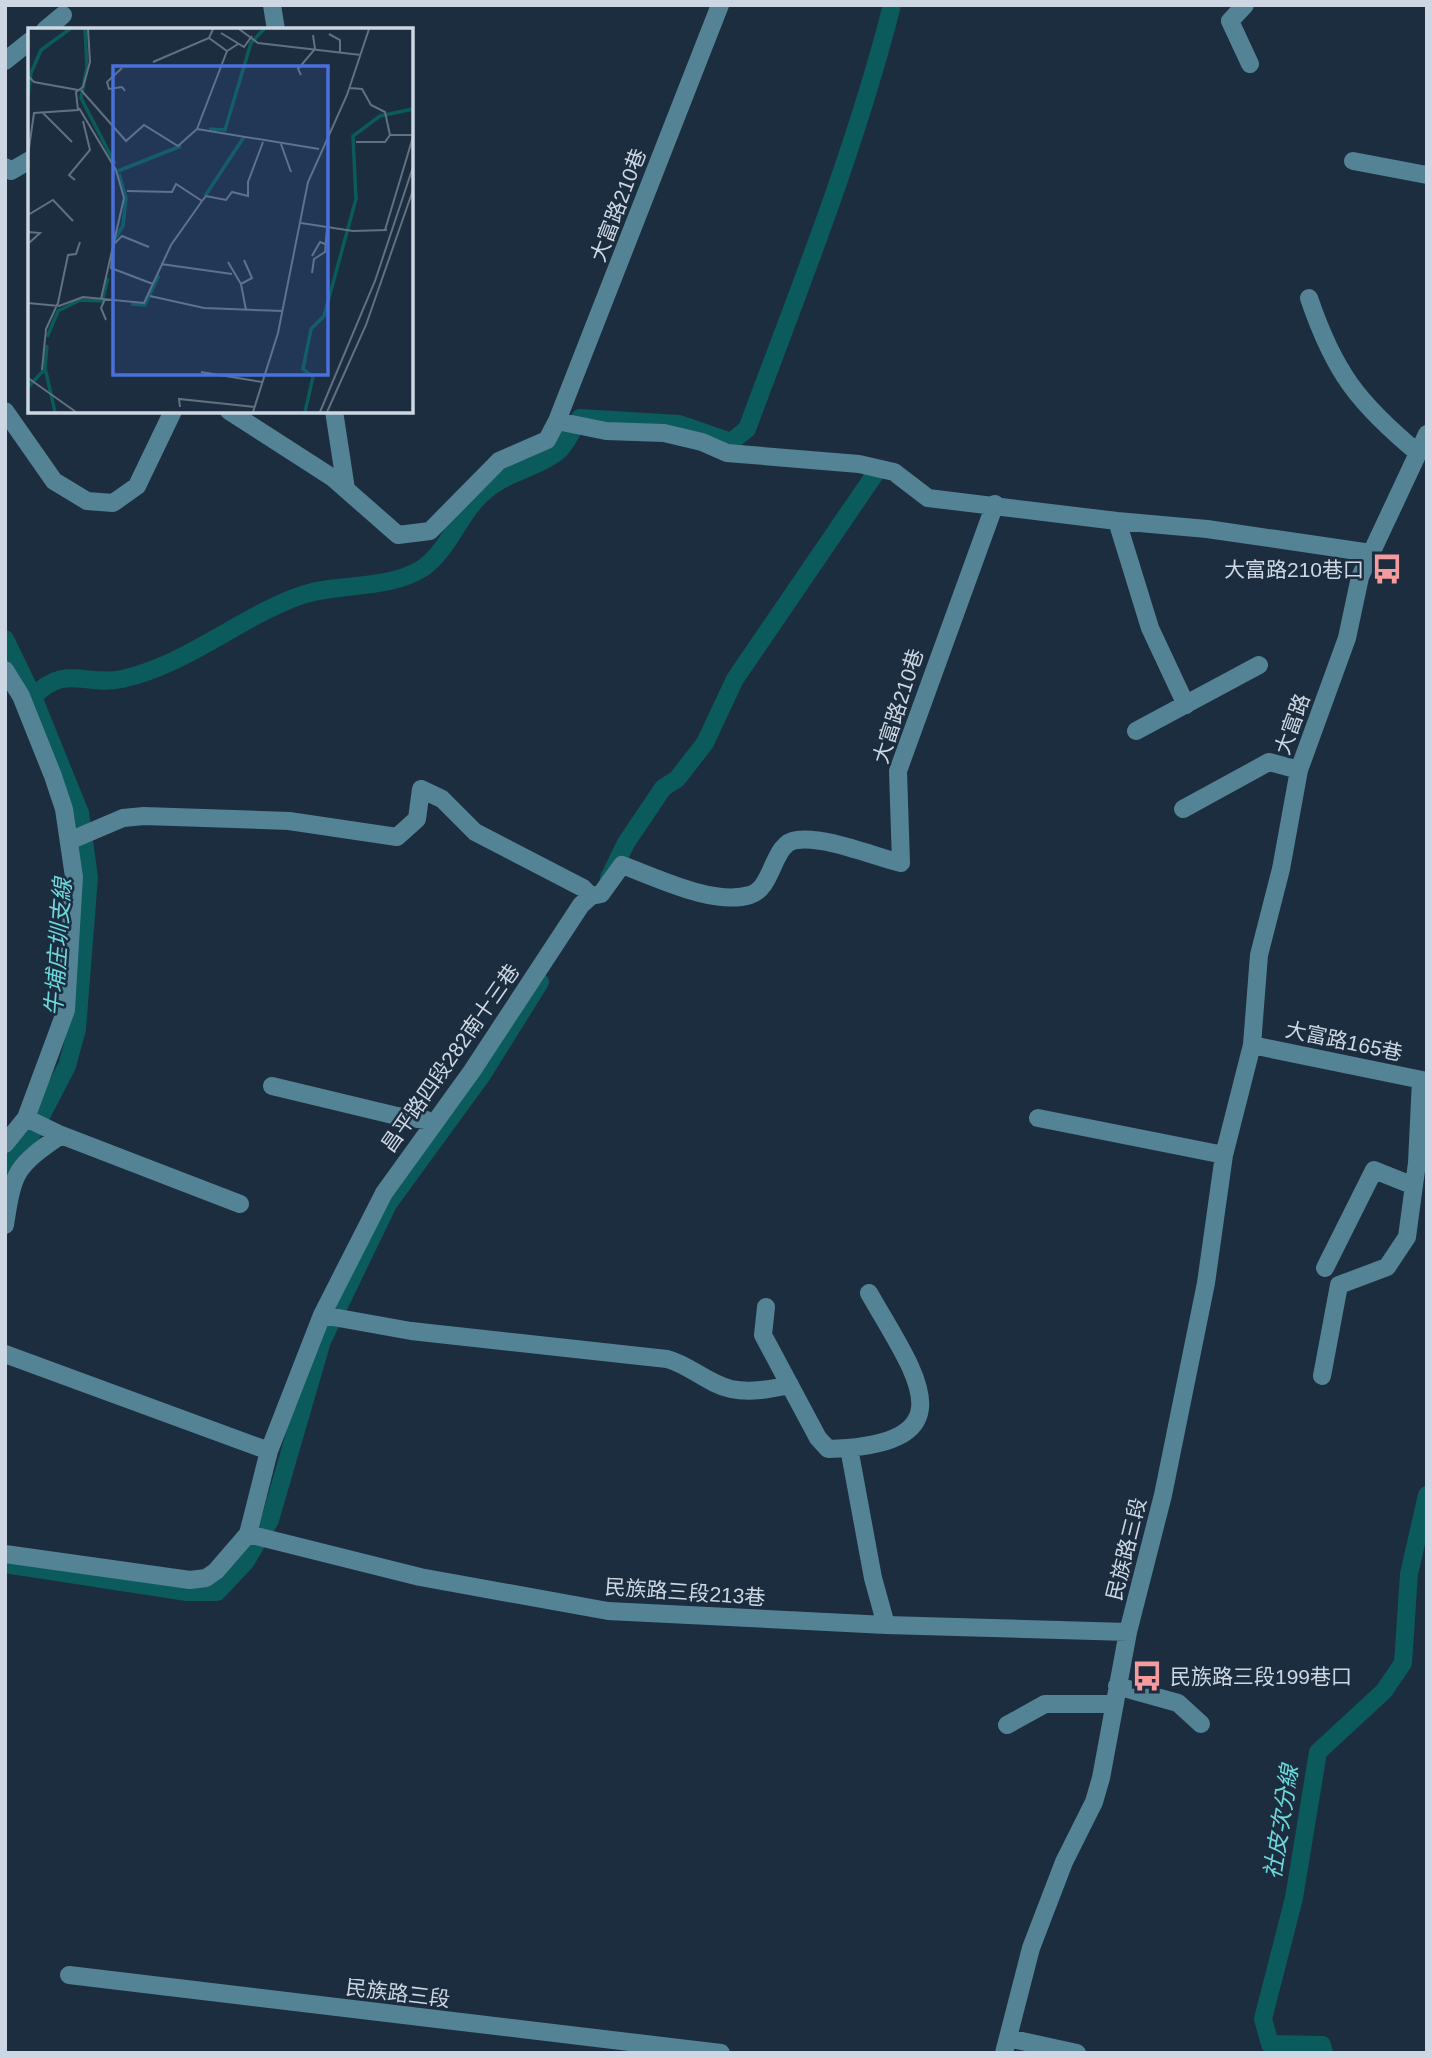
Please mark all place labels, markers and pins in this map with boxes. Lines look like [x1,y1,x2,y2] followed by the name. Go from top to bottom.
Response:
[1370,552,1404,586] bus stop icon: 大富路210巷口
[1224,558,1364,581] place label: 大富路210巷口
[1130,1659,1164,1693] bus stop icon: 民族路三段199巷口
[1170,1665,1352,1688] place label: 民族路三段199巷口

